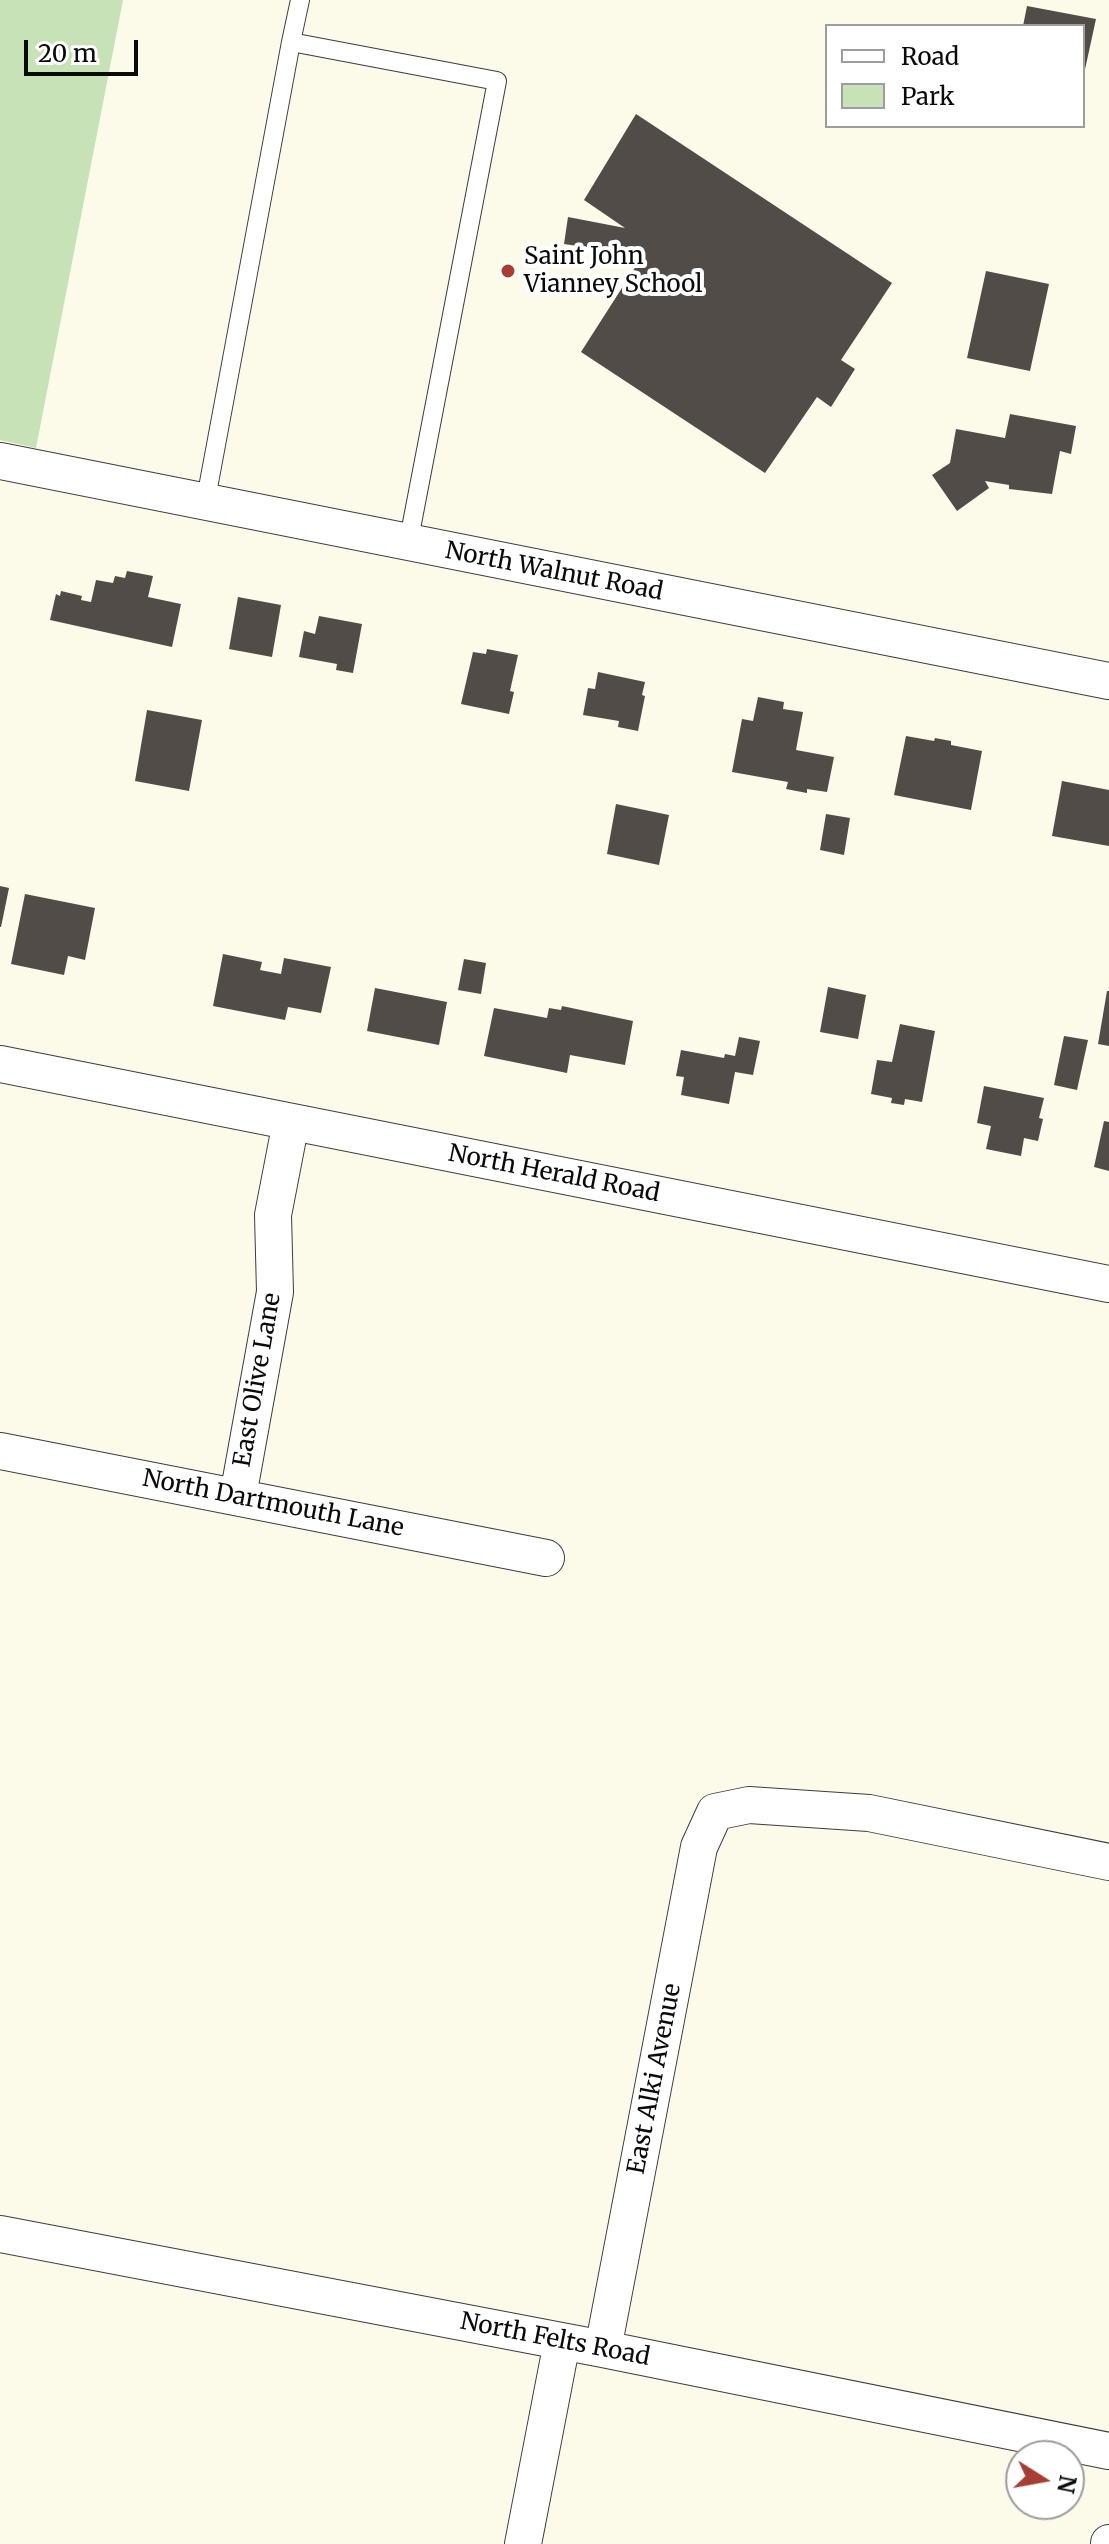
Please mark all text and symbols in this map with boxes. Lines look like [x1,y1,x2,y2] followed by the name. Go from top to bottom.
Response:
[28,24,142,74] scale bar
[825,24,1085,128] legend
[38,38,97,69] text: 20 m
[901,41,959,72] text: Road
[901,81,954,112] text: Park
[524,243,703,299] place label: Saint John Vianney School
[499,262,517,280] marker: Saint John Vianney School
[443,537,665,607] street label: North Walnut Road
[446,1139,662,1209] street label: North Herald Road
[229,1291,287,1469] street label: East Olive Lane
[140,1465,406,1543] street label: North Dartmouth Lane
[622,1981,688,2177] street label: East Alki Avenue
[458,2308,652,2372] street label: North Felts Road
[1005,2440,1085,2520] north arrow
[1051,2473,1082,2495] text: N

